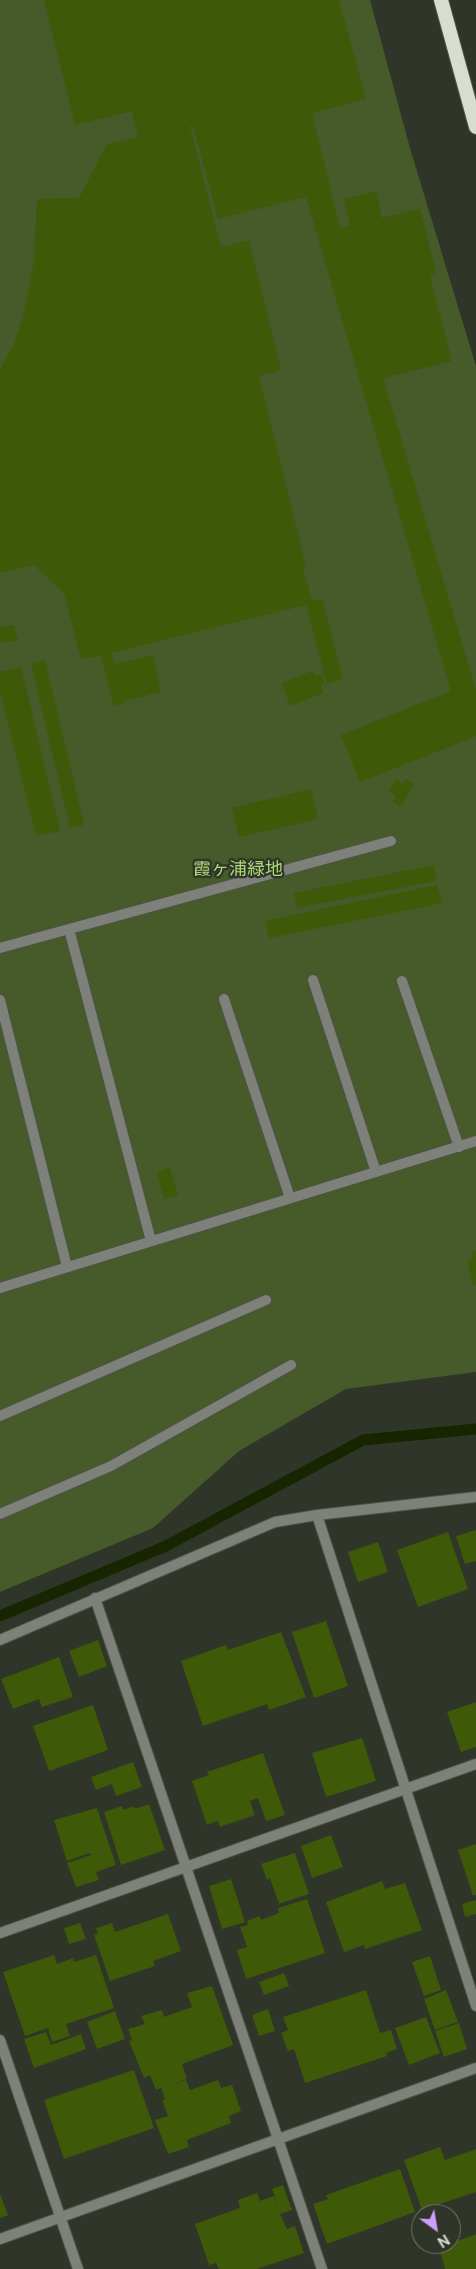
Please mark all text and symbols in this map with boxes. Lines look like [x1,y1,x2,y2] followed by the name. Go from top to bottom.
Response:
[193,858,283,880] park label: 霞ヶ浦緑地
[411,2204,461,2254] north arrow
[435,2231,452,2251] text: N

